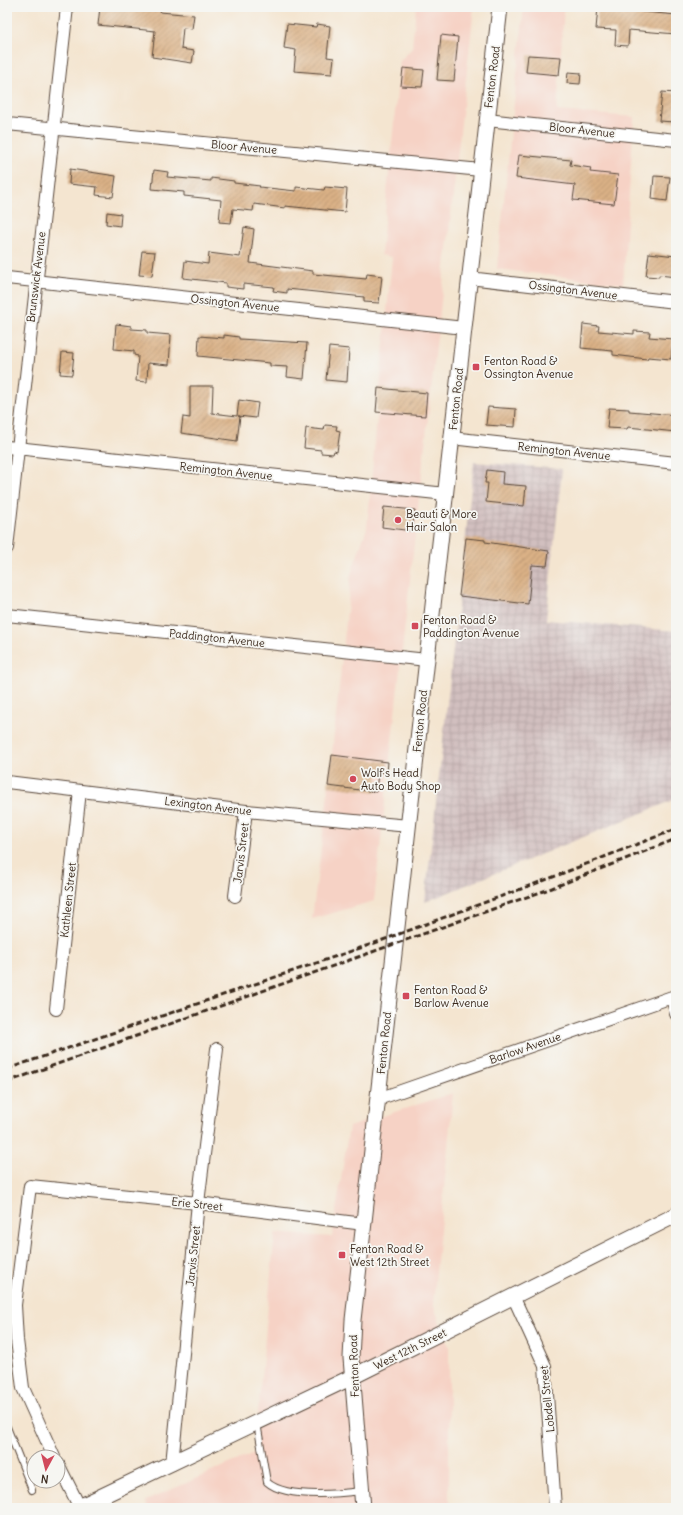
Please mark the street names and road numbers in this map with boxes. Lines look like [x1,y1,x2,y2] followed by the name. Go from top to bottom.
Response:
[481,45,503,109] street label: Fenton Road
[548,120,616,140] street label: Bloor Avenue
[211,137,278,157] street label: Bloor Avenue
[23,231,49,323] street label: Brunswick Avenue
[528,278,618,302] street label: Ossington Avenue
[190,291,280,315] street label: Ossington Avenue
[446,367,466,431] street label: Fenton Road
[517,439,611,463] street label: Remington Avenue
[179,459,273,483] street label: Remington Avenue
[168,626,266,650] street label: Paddington Avenue
[410,689,430,753] street label: Fenton Road
[164,794,252,818] street label: Lexington Avenue
[230,822,252,884] street label: Jarvis Street
[57,861,79,938] street label: Kathleen Street
[374,1011,394,1075] street label: Fenton Road
[487,1029,563,1067] street label: Barlow Avenue
[171,1194,224,1214] street label: Erie Street
[183,1225,203,1287] street label: Jarvis Street
[371,1325,449,1373] street label: West 12th Street
[346,1334,362,1397] street label: Fenton Road
[536,1364,557,1433] street label: Lobdell Street

